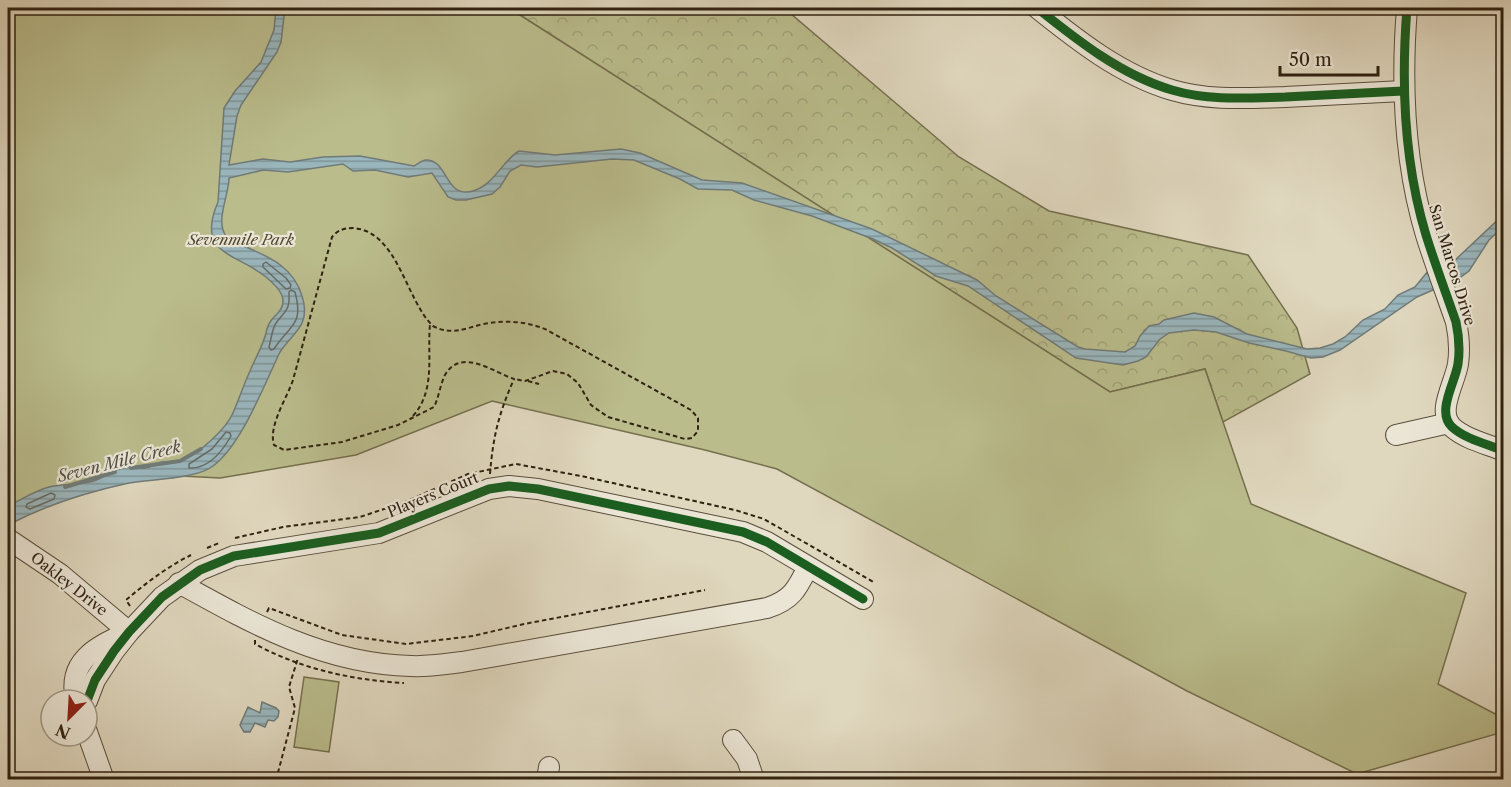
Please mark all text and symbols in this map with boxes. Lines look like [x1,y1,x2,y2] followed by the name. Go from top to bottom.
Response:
[1280,39,1378,77] scale bar
[1289,49,1332,71] text: 50 m
[1425,202,1480,328] street label: San Marcos Drive
[187,230,294,249] park label: Sevenmile Park
[54,436,183,486] water label: Seven Mile Creek
[384,467,482,521] street label: Players Court
[27,548,112,620] street label: Oakley Drive
[39,688,99,748] north arrow
[52,720,73,744] text: N

